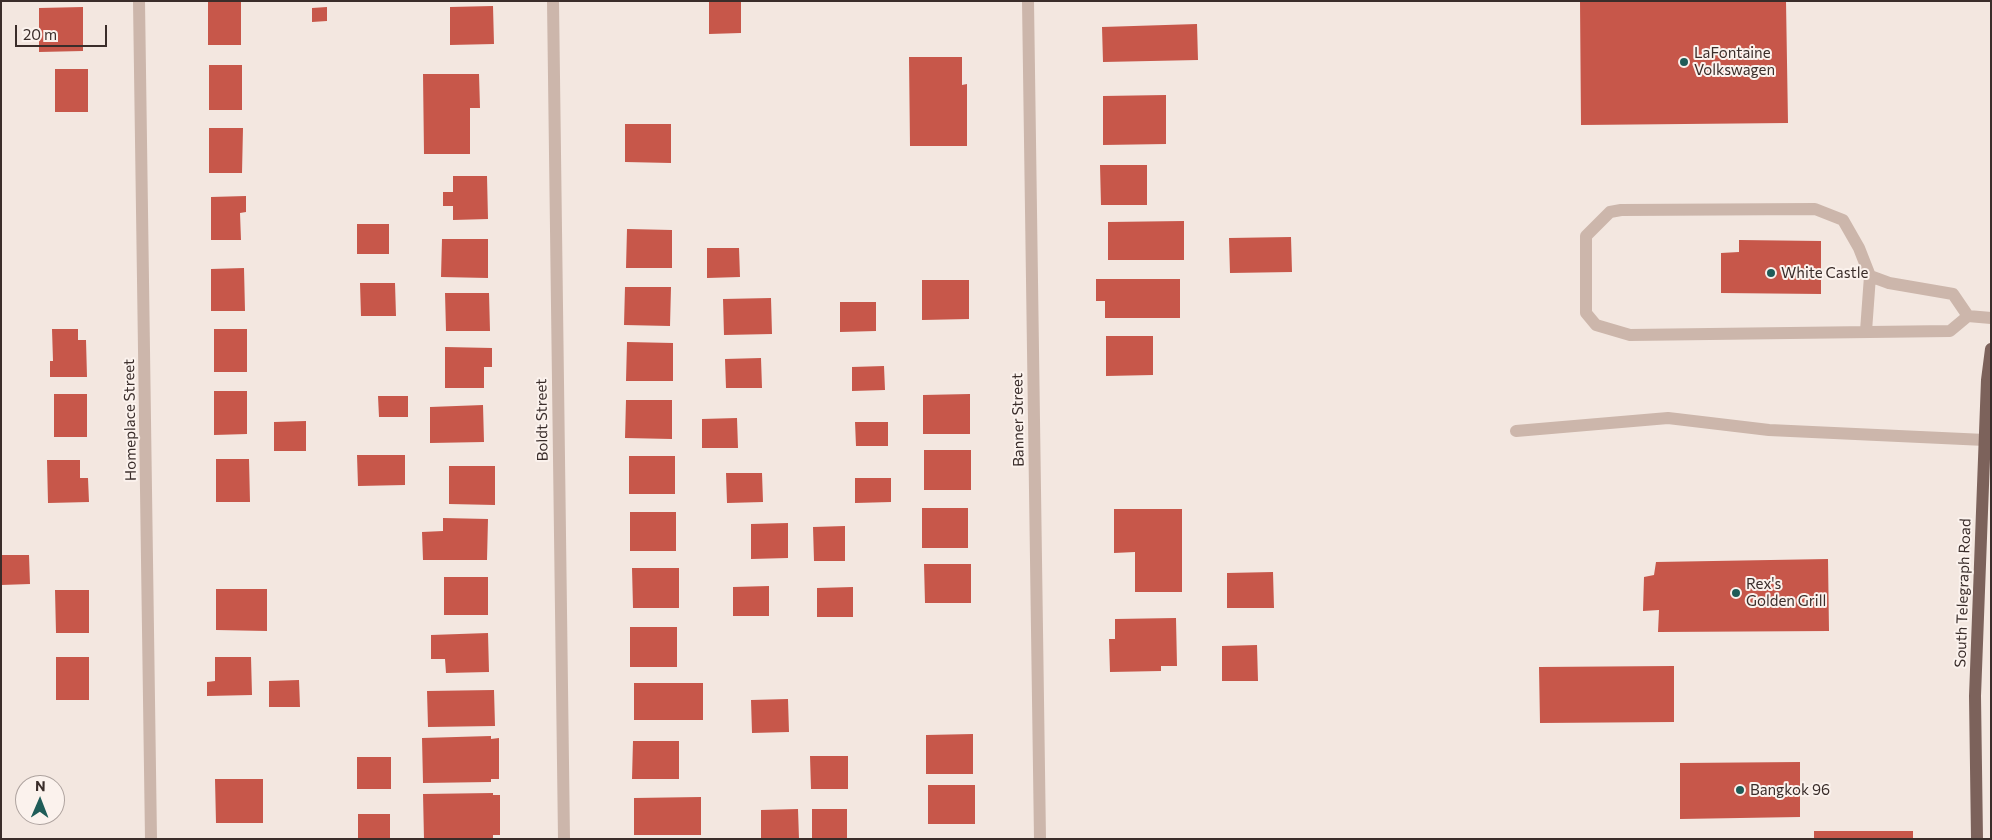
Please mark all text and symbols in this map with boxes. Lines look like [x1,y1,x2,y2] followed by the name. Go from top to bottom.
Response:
[18,15,110,47] scale bar
[23,25,57,43] text: 20 m
[1694,44,1775,79] place label: LaFontaine Volkswagen
[1678,56,1690,68] marker: LaFontaine Volkswagen
[1781,264,1868,282] place label: White Castle
[1765,267,1777,279] marker: White Castle
[120,359,140,481] street label: Homeplace Street
[1008,373,1028,467] street label: Banner Street
[532,379,552,461] street label: Boldt Street
[1951,518,1975,668] street label: South Telegraph Road
[1746,575,1826,610] place label: Rex's Golden Grill
[1730,587,1742,599] marker: Rex's Golden Grill
[15,775,65,825] north arrow
[35,777,46,794] text: N
[1750,781,1830,799] place label: Bangkok 96
[1734,784,1746,796] marker: Bangkok 96

